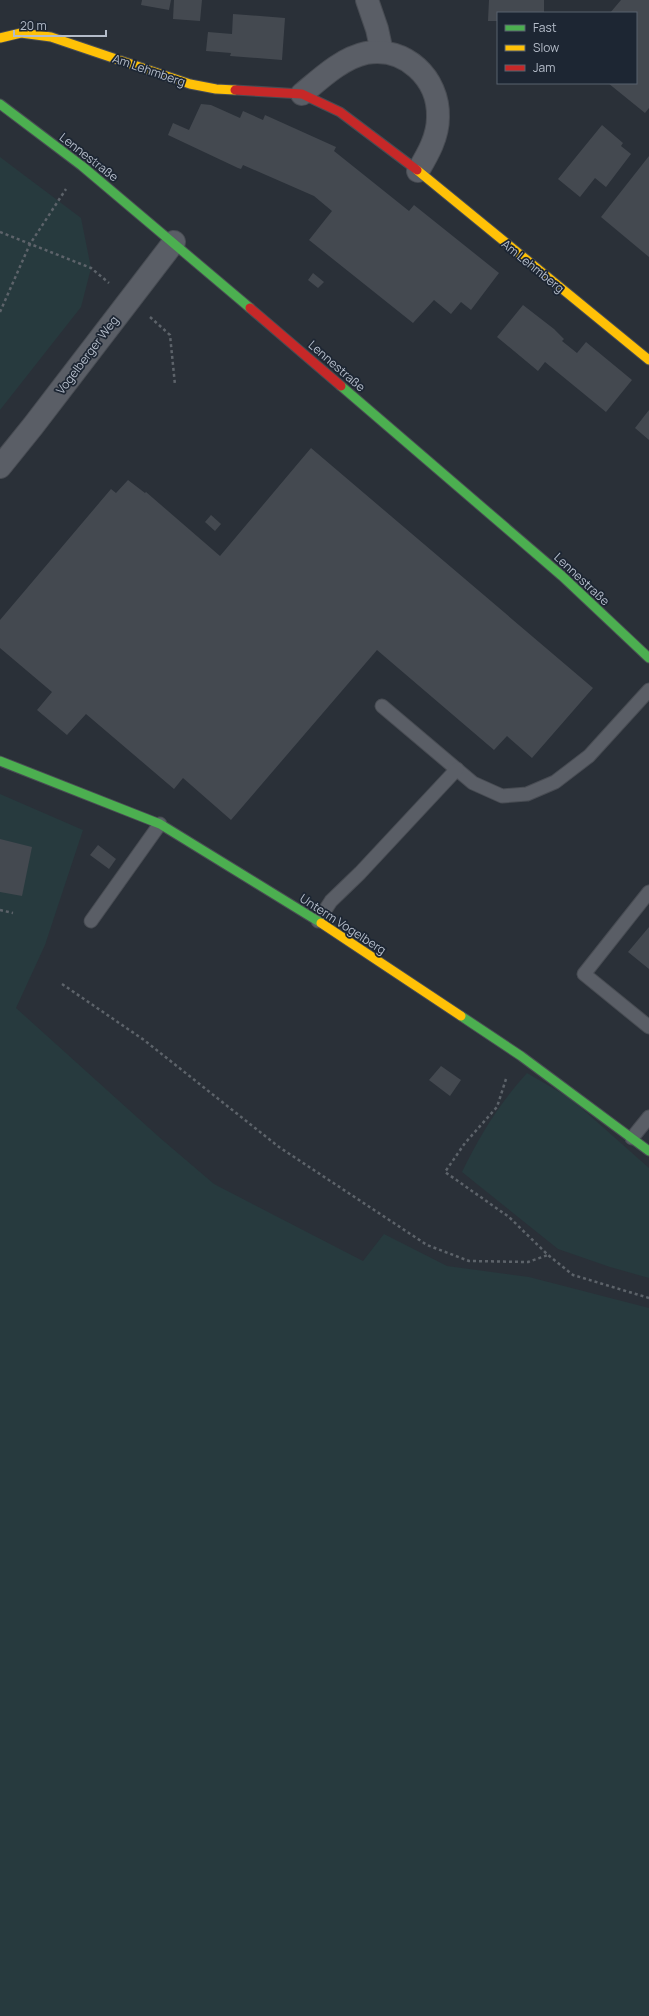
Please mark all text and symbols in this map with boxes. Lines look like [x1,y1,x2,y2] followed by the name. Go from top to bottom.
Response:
[14,12,106,38] scale bar
[497,12,637,84] legend
[20,17,47,34] text: 20 m
[533,19,557,36] text: Fast
[533,39,559,56] text: Slow
[110,50,188,90] street label: Am Lehmberg
[533,59,555,76] text: Jam
[56,129,122,185] street label: Lennestraße
[498,235,568,297] street label: Am Lehmberg
[52,312,122,398] street label: Vogelberger Weg
[305,337,369,395] street label: Lennestraße
[551,549,613,609] street label: Lennestraße
[296,890,390,958] street label: Unterm Vogelberg

